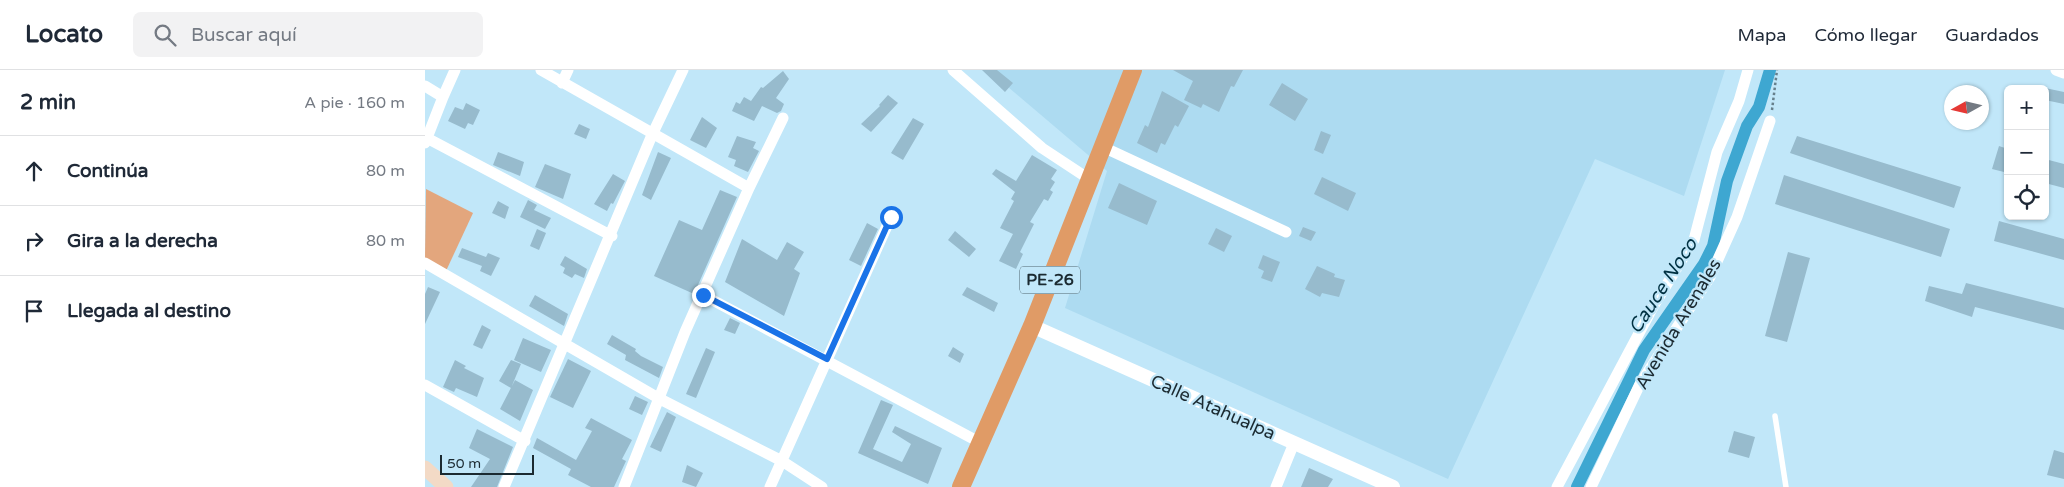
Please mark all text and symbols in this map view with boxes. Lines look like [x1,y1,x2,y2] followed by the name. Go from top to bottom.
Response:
[133,12,483,57] search box
[25,20,103,49] text: Locato
[151,21,179,49] icon: search
[191,24,297,46] text: Buscar aquí
[1737,24,1786,46] text: Mapa
[1814,24,1917,46] text: Cómo llegar
[1945,24,2039,46] text: Guardados
[1944,85,1989,130] north arrow
[2004,85,2049,220] map controls
[2004,85,2049,130] button: +
[20,90,76,115] text: 2 min
[304,93,405,113] text: A pie · 160 m
[2004,130,2049,175] button: −
[20,157,48,185] icon: ahead
[67,160,149,182] text: Continúa
[366,161,405,181] text: 80 m
[2004,175,2049,220] button: locate
[880,206,903,229] route start
[20,227,48,255] icon: right
[67,230,218,252] text: Gira a la derecha
[366,231,405,251] text: 80 m
[1624,233,1703,338] water label: Cauce Noco
[1630,255,1726,393] street label: Avenida Arenales
[1020,266,1080,294] road number: PE-26
[692,284,715,307] route end
[20,297,48,325] icon: arrive
[67,300,231,322] text: Llegada al destino
[1147,370,1279,444] street label: Calle Atahualpa
[440,452,534,475] scale bar
[447,455,481,472] text: 50 m

